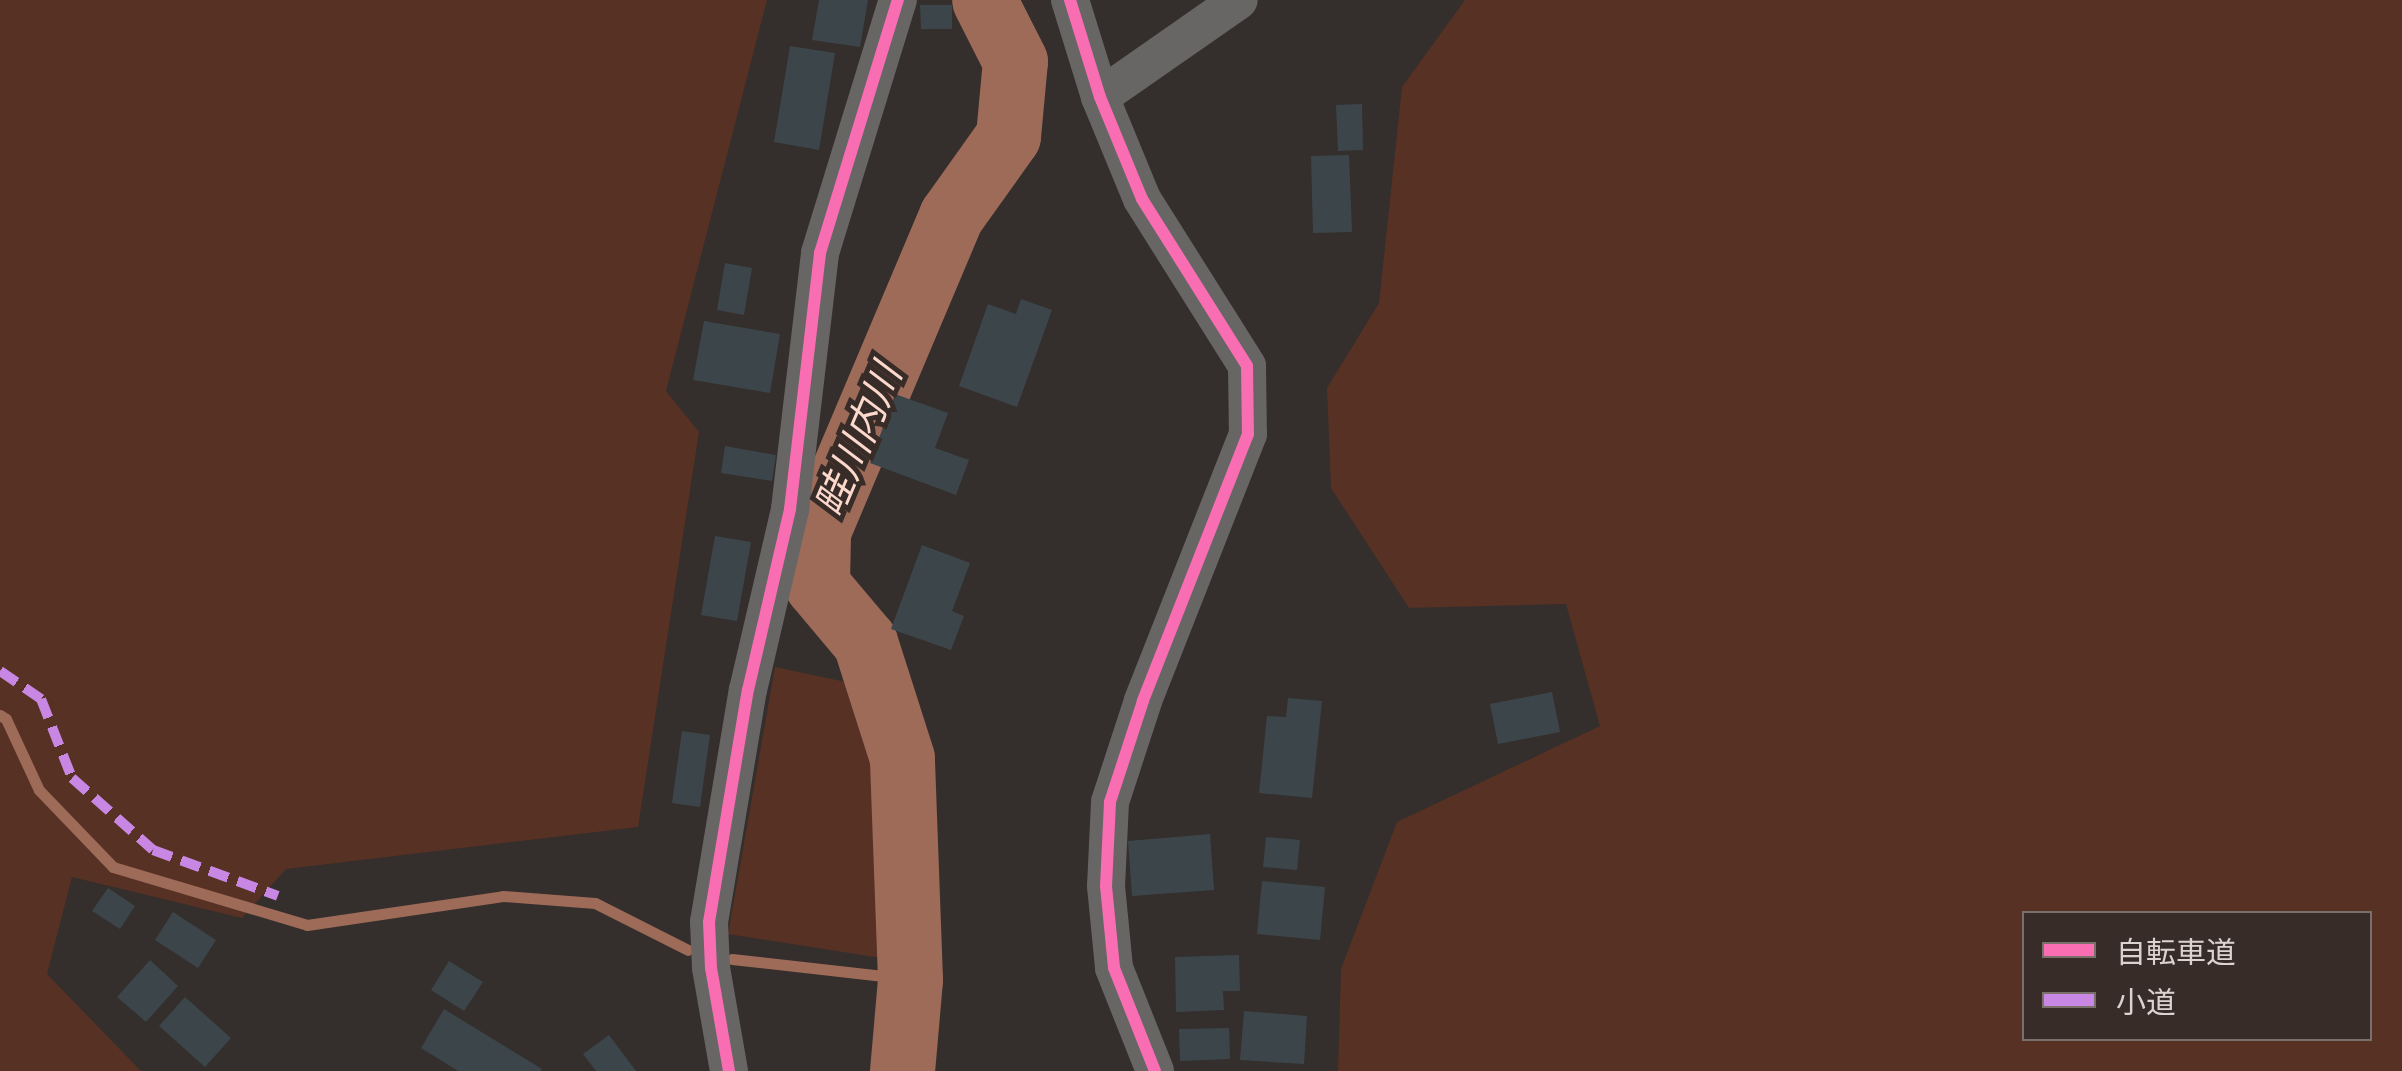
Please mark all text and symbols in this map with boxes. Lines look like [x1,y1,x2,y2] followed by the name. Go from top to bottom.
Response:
[803,356,909,522] water label: 畦川内川
[2022,911,2372,1041] legend
[2116,932,2236,969] text: 自転車道
[2116,982,2176,1019] text: 小道

